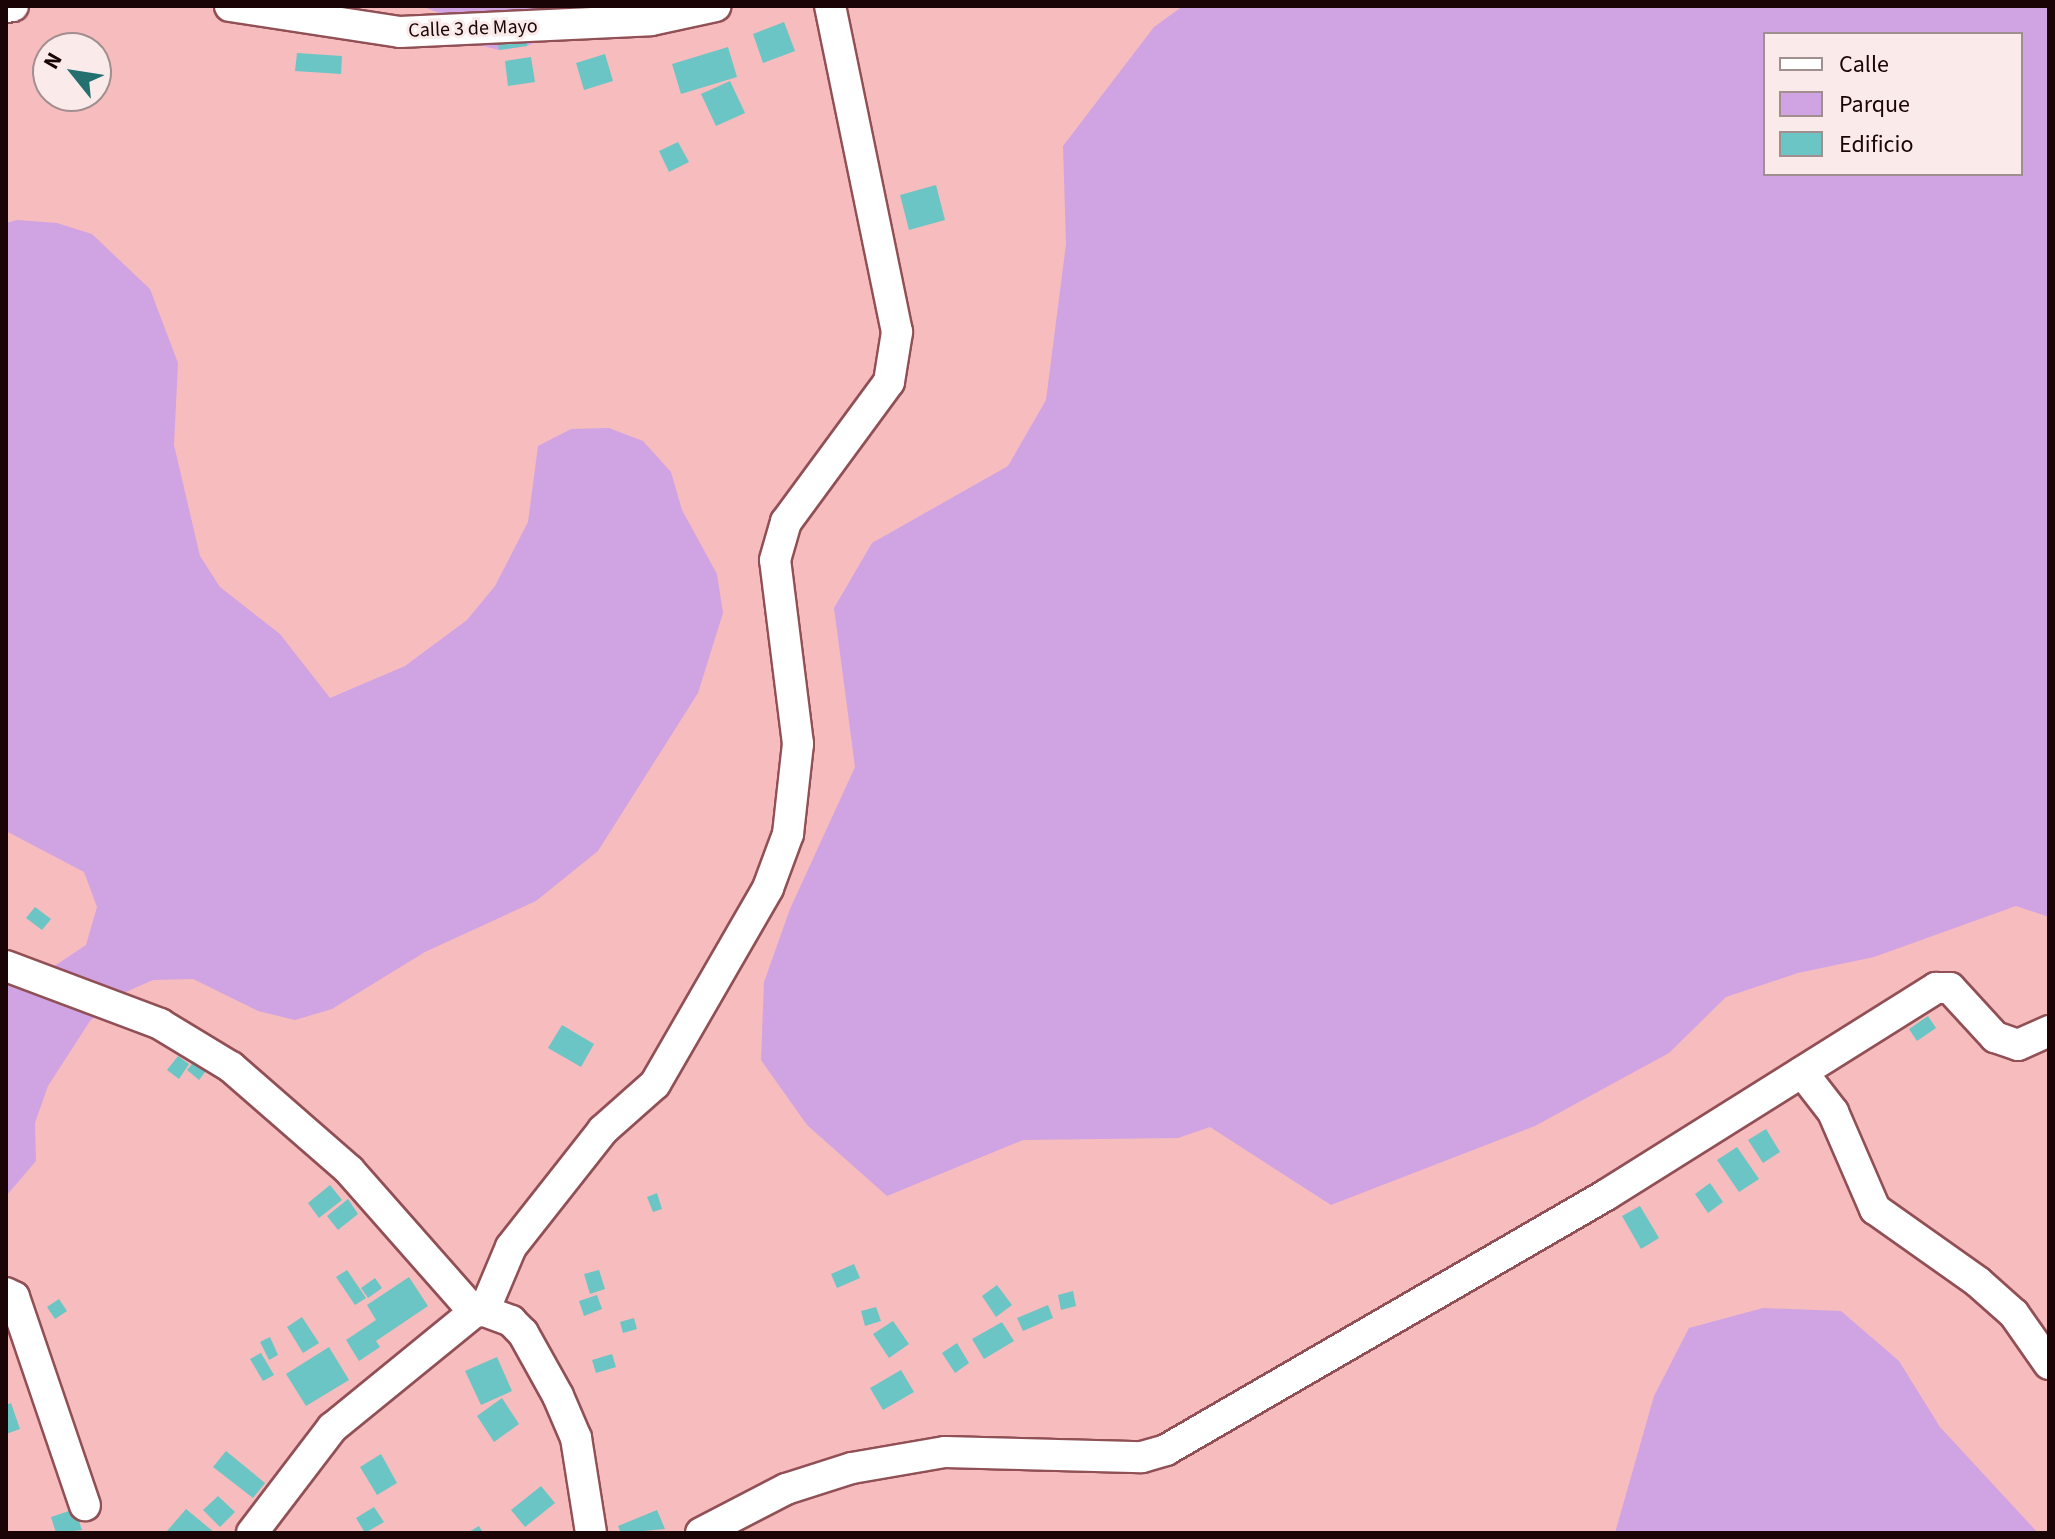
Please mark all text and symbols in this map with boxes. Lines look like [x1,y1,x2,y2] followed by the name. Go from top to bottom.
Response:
[408,15,538,43] street label: Calle 3 de Mayo
[32,32,112,112] north arrow
[1763,32,2023,176] legend
[35,47,70,75] text: N
[1839,47,1889,82] text: Calle
[1839,87,1910,122] text: Parque
[1839,127,1913,162] text: Edificio

